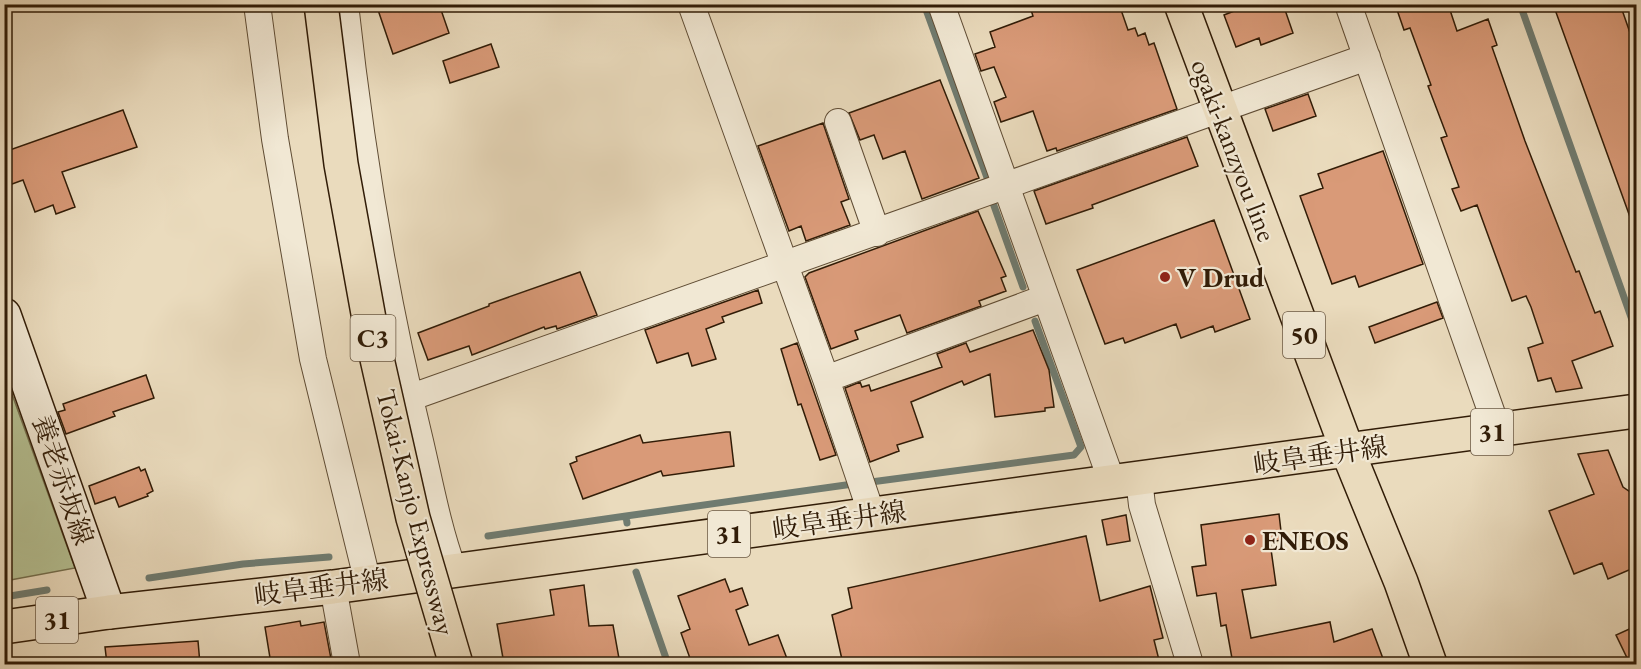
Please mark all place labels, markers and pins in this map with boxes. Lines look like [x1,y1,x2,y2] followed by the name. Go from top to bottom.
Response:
[1177,260,1264,295] place label: V Drud
[1158,270,1172,284] marker: V Drud
[1262,523,1349,558] place label: ENEOS
[1243,533,1257,547] marker: ENEOS

